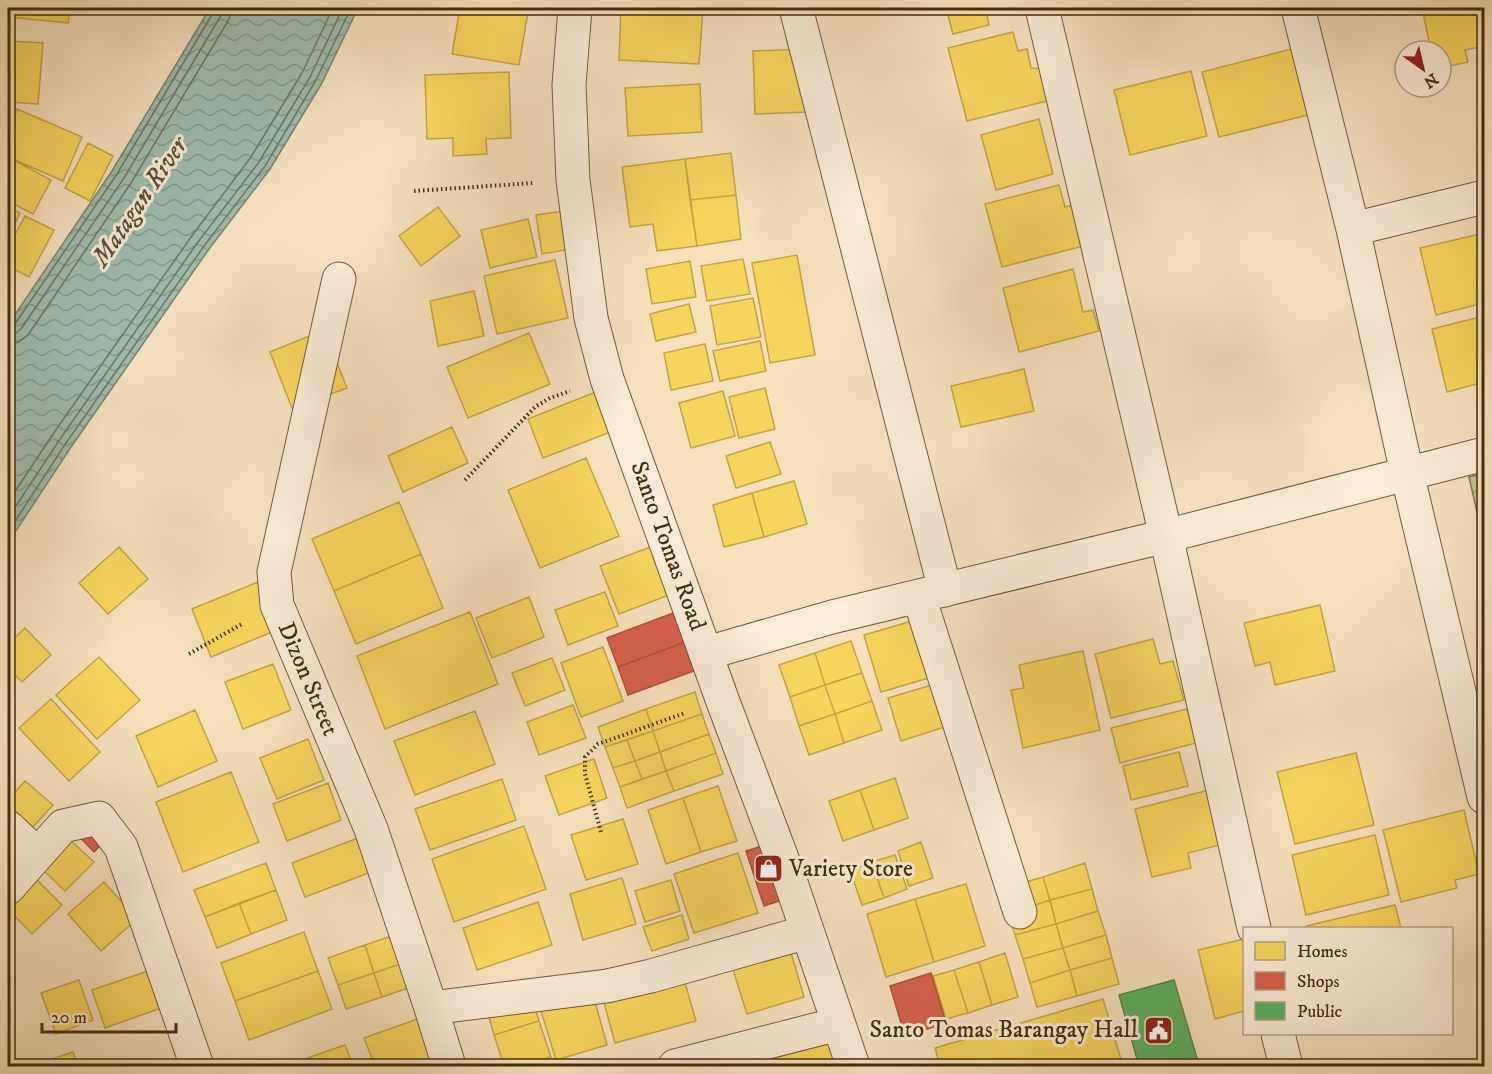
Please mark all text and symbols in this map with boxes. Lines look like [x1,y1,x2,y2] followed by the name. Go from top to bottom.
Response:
[1393,39,1453,99] north arrow
[1420,69,1442,93] text: N
[84,130,196,275] water label: Matagan River
[623,457,713,635] street label: Santo Tomas Road
[271,618,345,741] street label: Dizon Street
[752,853,784,885] shop icon: Variety Store
[788,854,913,884] place label: Variety Store
[1243,927,1453,1035] legend
[1297,941,1348,963] text: Homes
[1297,971,1340,993] text: Shops
[42,996,176,1034] scale bar
[1297,1001,1343,1023] text: Public
[51,1007,87,1029] text: 20 m
[1143,1014,1175,1046] public building icon: Santo Tomas Barangay Hall
[870,1015,1139,1045] place label: Santo Tomas Barangay Hall

